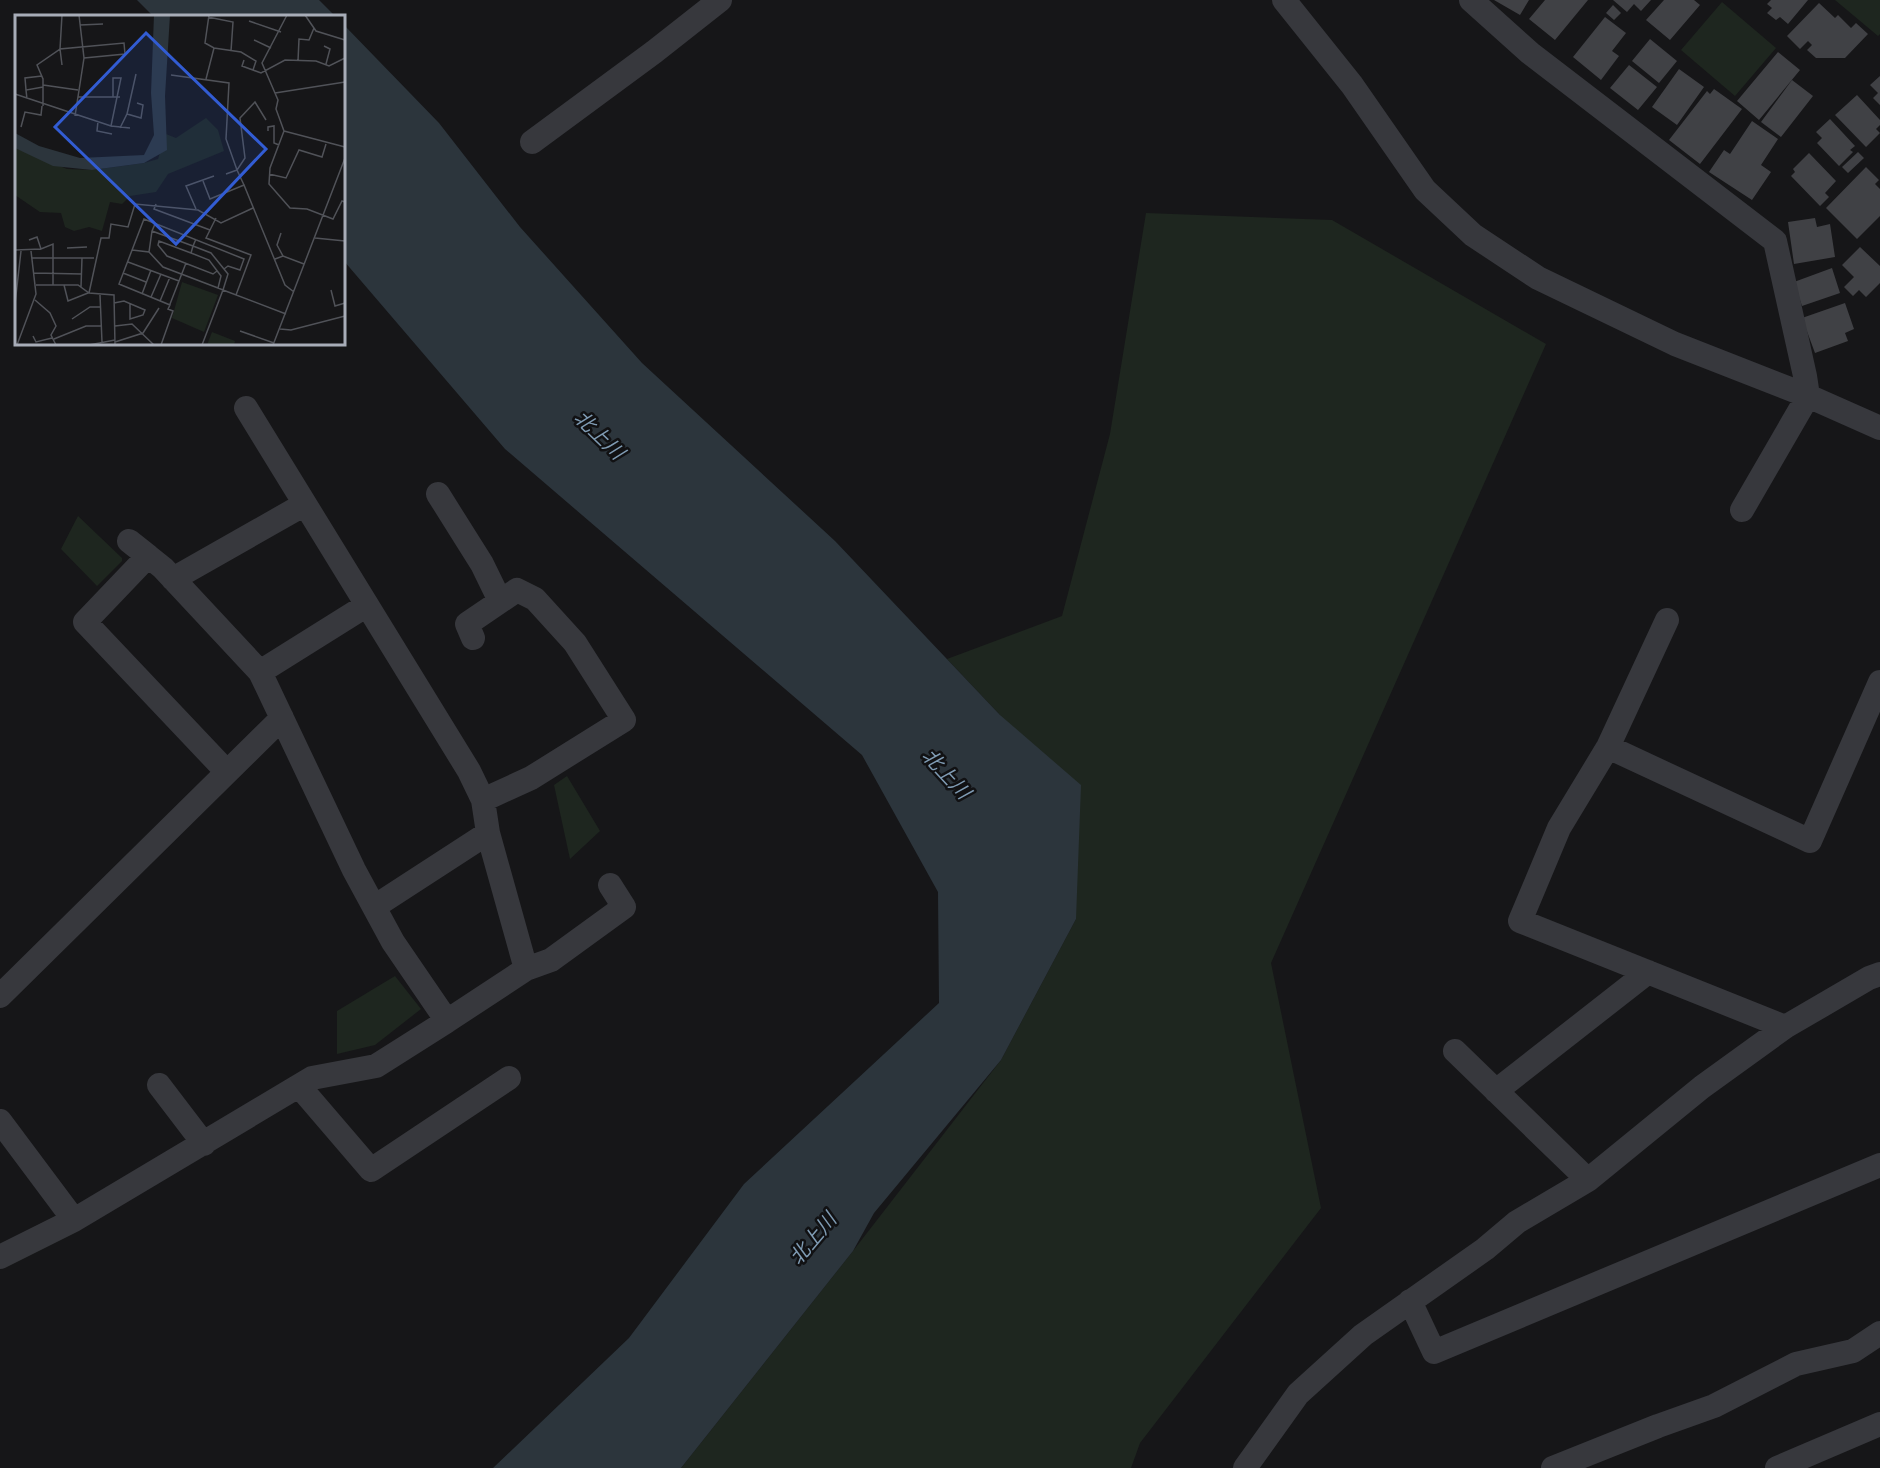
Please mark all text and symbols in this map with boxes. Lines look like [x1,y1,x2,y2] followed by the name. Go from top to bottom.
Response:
[15,15,345,345] inset map
[570,405,631,465] water label: 北上川
[918,743,978,805] water label: 北上川
[784,1206,842,1269] water label: 北上川

